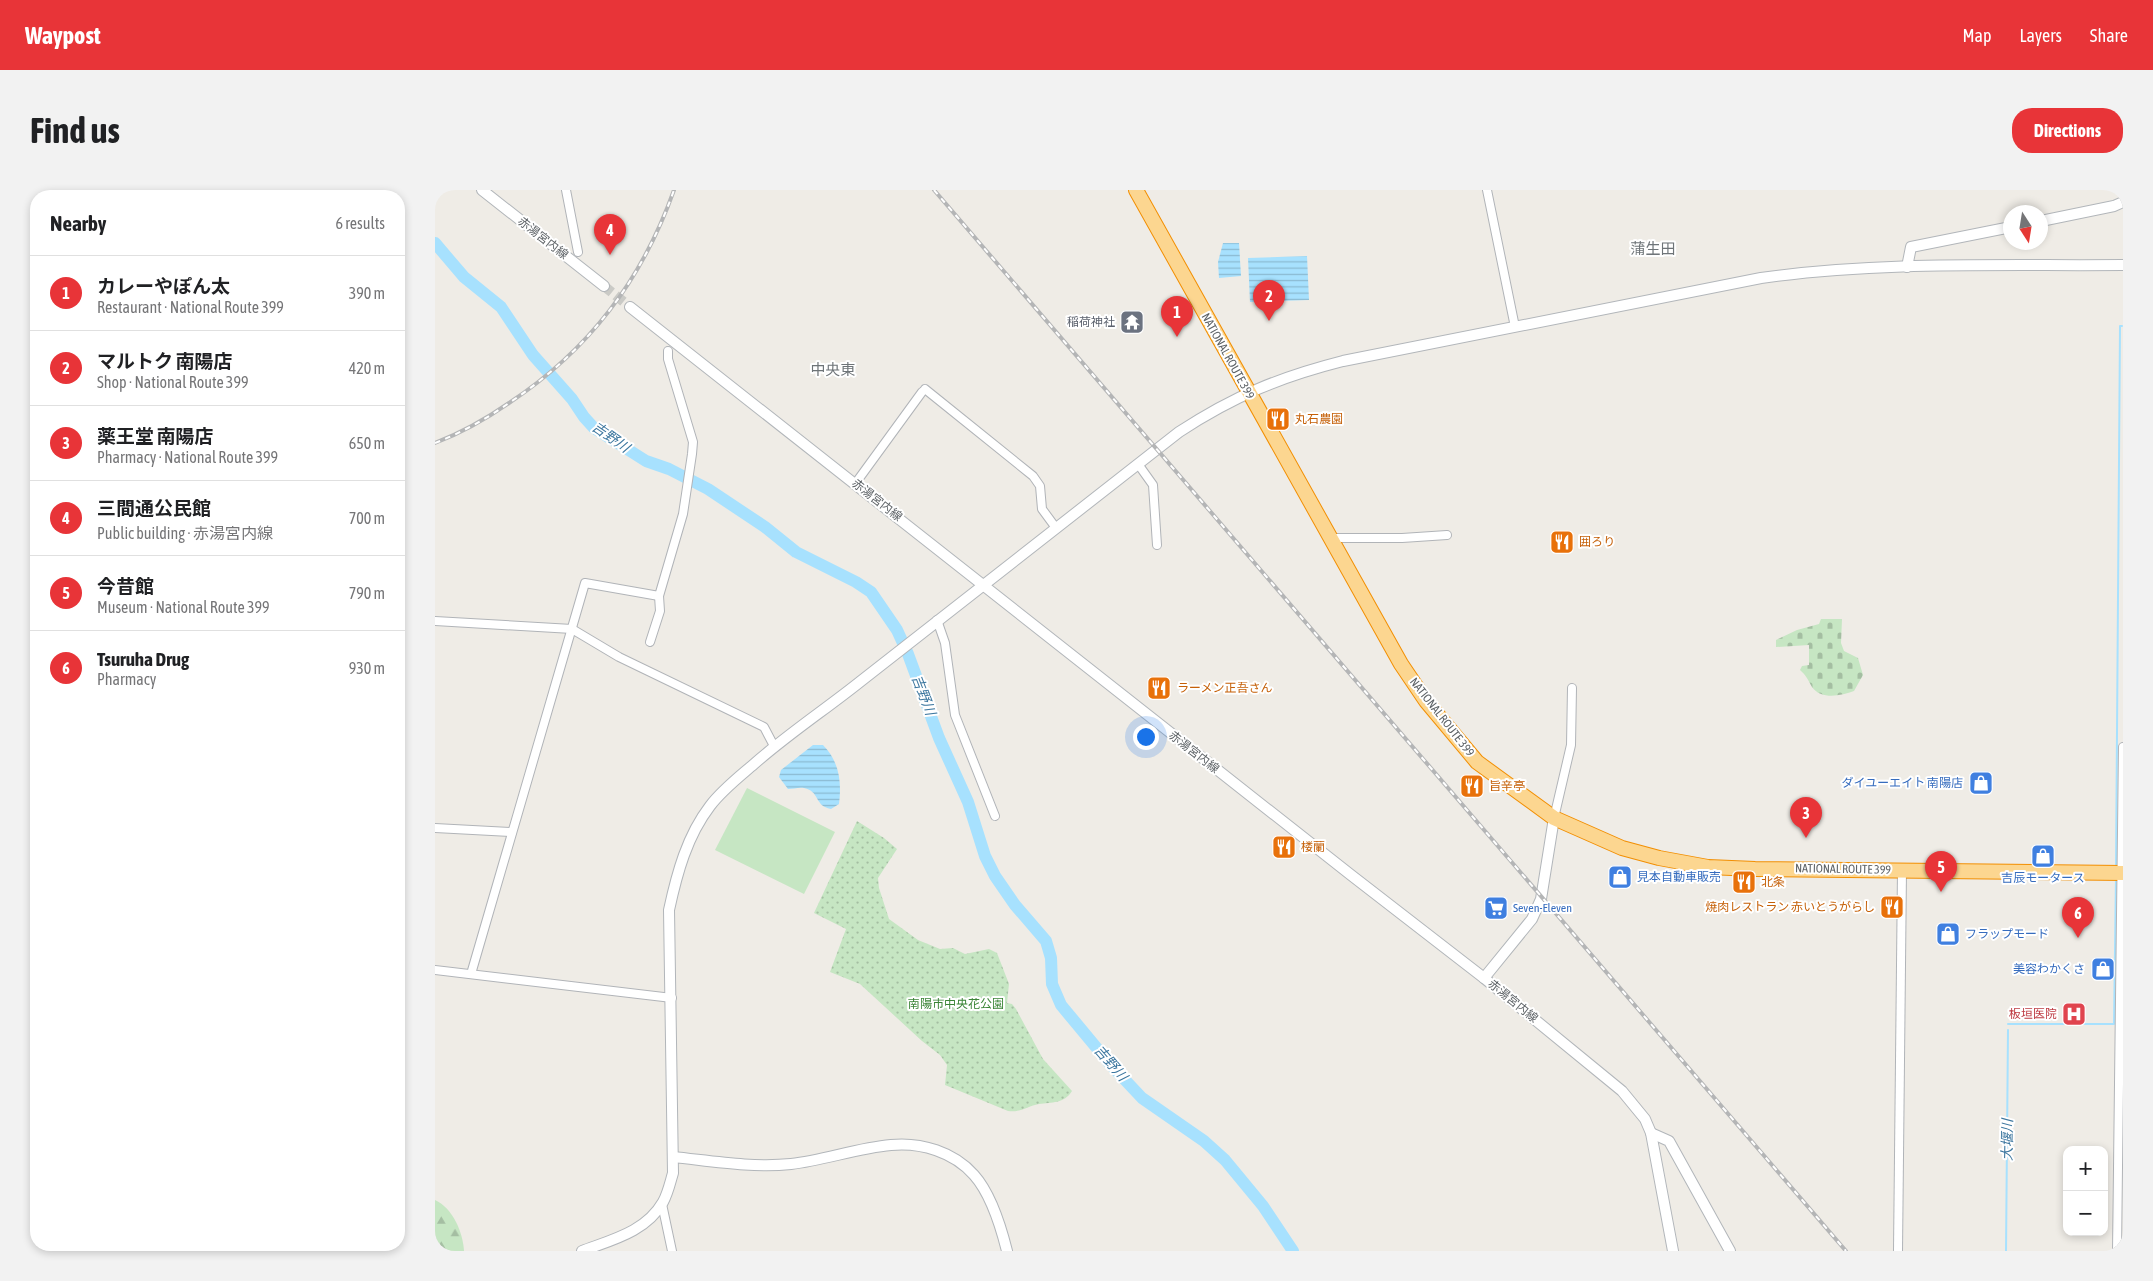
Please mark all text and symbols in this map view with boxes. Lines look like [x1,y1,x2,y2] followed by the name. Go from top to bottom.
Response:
[25,22,101,49] text: Waypost
[1962,25,1991,46] text: Map
[2019,25,2062,46] text: Layers
[2090,25,2128,46] text: Share
[2012,108,2123,153] button: Directions
[30,110,120,150] text: Find us
[2003,205,2048,250] north arrow
[50,211,106,235] text: Nearby
[335,214,385,232] text: 6 results
[515,214,571,262] street label: 赤湯宮内線
[594,214,626,255] pin: 4
[1630,240,1676,257] district label: 蒲生田
[97,275,230,297] text: カレーやぽん太
[1253,280,1285,321] pin: 2
[62,284,70,302] text: 1
[349,284,385,302] text: 390 m
[1161,296,1193,337] pin: 1
[97,298,284,316] text: Restaurant · National Route 399
[1119,309,1145,335] temple icon: 稲荷神社
[1199,311,1258,402] street label: NATIONAL ROUTE 399
[1067,315,1115,329] place label: 稲荷神社
[97,350,233,372] text: マルトク 南陽店
[62,359,70,377] text: 2
[349,359,385,377] text: 420 m
[810,361,856,378] district label: 中央東
[97,373,248,391] text: Shop · National Route 399
[1265,406,1291,432] restaurant icon: 丸石農園
[1295,412,1343,426] place label: 丸石農園
[589,418,634,457] water label: 吉野川
[97,425,214,447] text: 薬王堂 南陽店
[62,434,70,452] text: 3
[349,434,385,452] text: 650 m
[97,448,278,466] text: Pharmacy · National Route 399
[849,476,905,524] street label: 赤湯宮内線
[97,497,211,519] text: 三間通公民館
[62,509,70,527] text: 4
[349,509,385,527] text: 700 m
[97,524,273,542] text: Public building · 赤湯宮内線
[1549,529,1575,555] restaurant icon: 囲ろり
[1579,535,1615,549] place label: 囲ろり
[97,575,154,597] text: 今昔館
[62,584,70,602] text: 5
[349,584,385,602] text: 790 m
[97,598,269,616] text: Museum · National Route 399
[97,648,189,670] text: Tsuruha Drug
[62,659,70,677] text: 6
[349,659,385,677] text: 930 m
[97,670,156,688] text: Pharmacy
[909,673,940,719] water label: 吉野川
[1146,675,1172,701] restaurant icon: ラーメン正吾さん
[1407,675,1477,759] street label: NATIONAL ROUTE 399
[1177,681,1273,695] place label: ラーメン正吾さん
[1133,724,1159,750] your location
[1166,728,1222,776] street label: 赤湯宮内線
[1968,770,1994,796] shop icon: ダイユーエイト 南陽店
[1459,773,1485,799] restaurant icon: 旨辛亭
[1842,776,1963,790] place label: ダイユーエイト 南陽店
[1489,779,1525,793] place label: 旨辛亭
[1790,797,1822,838] pin: 3
[1271,834,1297,860] restaurant icon: 楼蘭
[1301,840,1325,854] place label: 楼蘭
[2030,843,2056,869] shop icon: 吉辰モータース
[1925,851,1957,892] pin: 5
[1795,861,1891,877] street label: NATIONAL ROUTE 399
[1607,864,1633,890] shop icon: 見本自動車販売
[1731,869,1757,895] restaurant icon: 北条
[1637,870,1721,884] place label: 見本自動車販売
[2001,871,2085,885] place label: 吉辰モータース
[1761,875,1785,889] place label: 北条
[1879,894,1905,920] restaurant icon: 焼肉レストラン 赤いとうがらし
[1483,895,1509,921] supermarket icon: Seven-Eleven
[2062,897,2094,938] pin: 6
[1705,900,1875,914] place label: 焼肉レストラン 赤いとうがらし
[1513,901,1572,915] place label: Seven-Eleven
[1935,921,1961,947] shop icon: フラップモード
[1965,927,2049,941] place label: フラップモード
[2090,956,2116,982] shop icon: 美容わかくさ
[2013,962,2085,976] place label: 美容わかくさ
[1485,977,1541,1025] street label: 赤湯宮内線
[908,997,1004,1011] park label: 南陽市中央花公園
[2061,1001,2087,1027] hospital icon: 板垣医院
[2009,1007,2057,1021] place label: 板垣医院
[1091,1042,1132,1086] water label: 吉野川
[1999,1117,2015,1161] water label: 大堰川
[2063,1146,2108,1236] map controls
[2063,1146,2108,1191] button: +
[2063,1191,2108,1236] button: −

